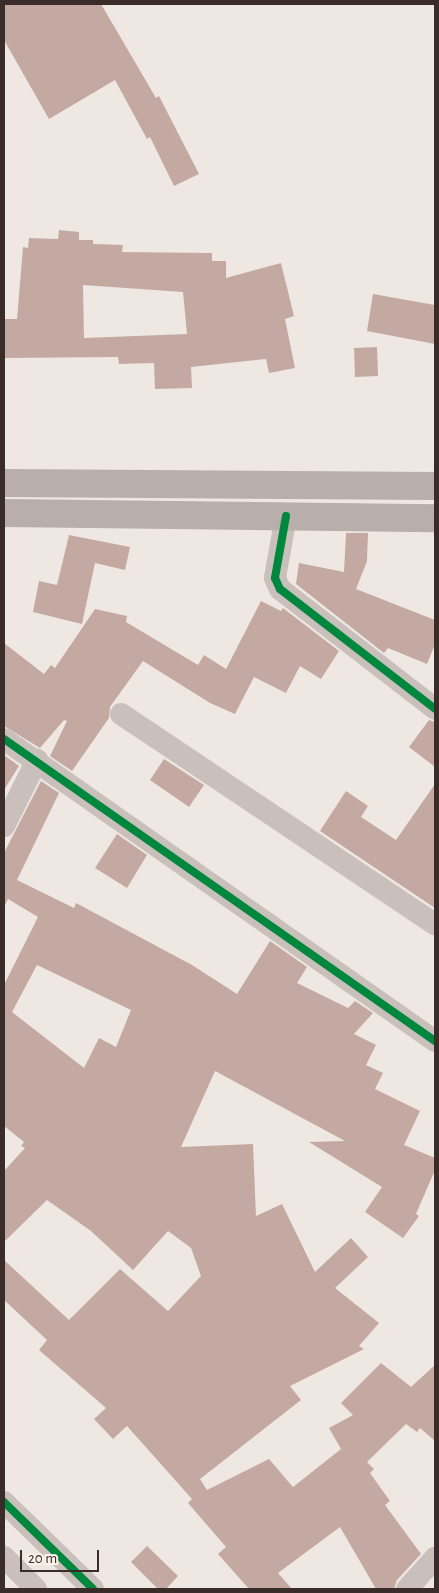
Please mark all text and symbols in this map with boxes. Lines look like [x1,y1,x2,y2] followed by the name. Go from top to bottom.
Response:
[22,1540,101,1572] scale bar
[28,1551,57,1566] text: 20 m

